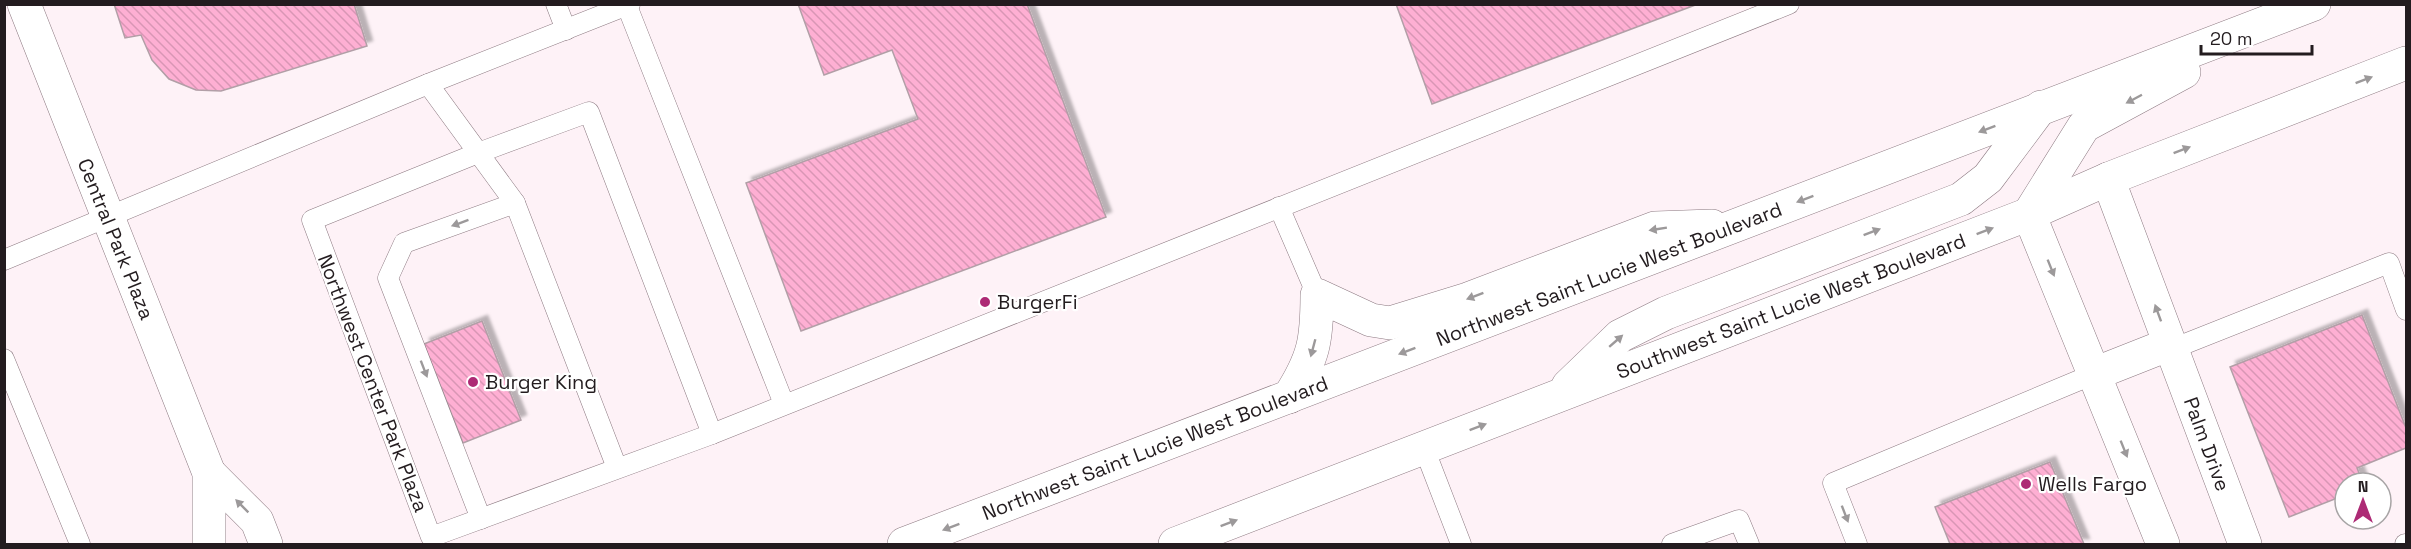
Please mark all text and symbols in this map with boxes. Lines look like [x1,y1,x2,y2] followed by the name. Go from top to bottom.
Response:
[2201,18,2312,56] scale bar
[2210,27,2253,50] text: 20 m
[2355,74,2373,84] one-way arrow
[2125,94,2142,104] one-way arrow
[1978,125,1996,134] one-way arrow
[2174,145,2192,155] one-way arrow
[72,155,160,323] street label: Central Park Plaza
[1796,195,1814,204] one-way arrow
[1432,196,1786,352] street label: Northwest Saint Lucie West Boulevard
[451,219,469,229] one-way arrow
[1648,225,1667,234] one-way arrow
[1977,225,1995,235] one-way arrow
[1613,227,1969,385] street label: Southwest Saint Lucie West Boulevard
[1864,227,1882,237] one-way arrow
[312,250,434,516] street label: Northwest Center Park Plaza
[2047,259,2056,277] one-way arrow
[997,289,1078,315] place label: BurgerFi
[1466,291,1484,301] one-way arrow
[978,295,992,309] marker: BurgerFi
[2153,303,2163,321] one-way arrow
[1608,334,1624,347] one-way arrow
[1308,340,1317,358] one-way arrow
[1398,347,1416,357] one-way arrow
[419,361,429,379] one-way arrow
[485,369,597,395] place label: Burger King
[978,370,1332,526] street label: Northwest Saint Lucie West Boulevard
[466,375,480,389] marker: Burger King
[2178,393,2236,495] street label: Palm Drive
[1470,422,1488,432] one-way arrow
[2119,440,2129,458] one-way arrow
[2038,471,2147,497] place label: Wells Fargo
[2333,471,2393,531] north arrow
[2358,476,2368,497] text: N
[2019,477,2033,491] marker: Wells Fargo
[235,498,249,513] one-way arrow
[1840,505,1850,523] one-way arrow
[1221,518,1239,528] one-way arrow
[942,522,960,532] one-way arrow

